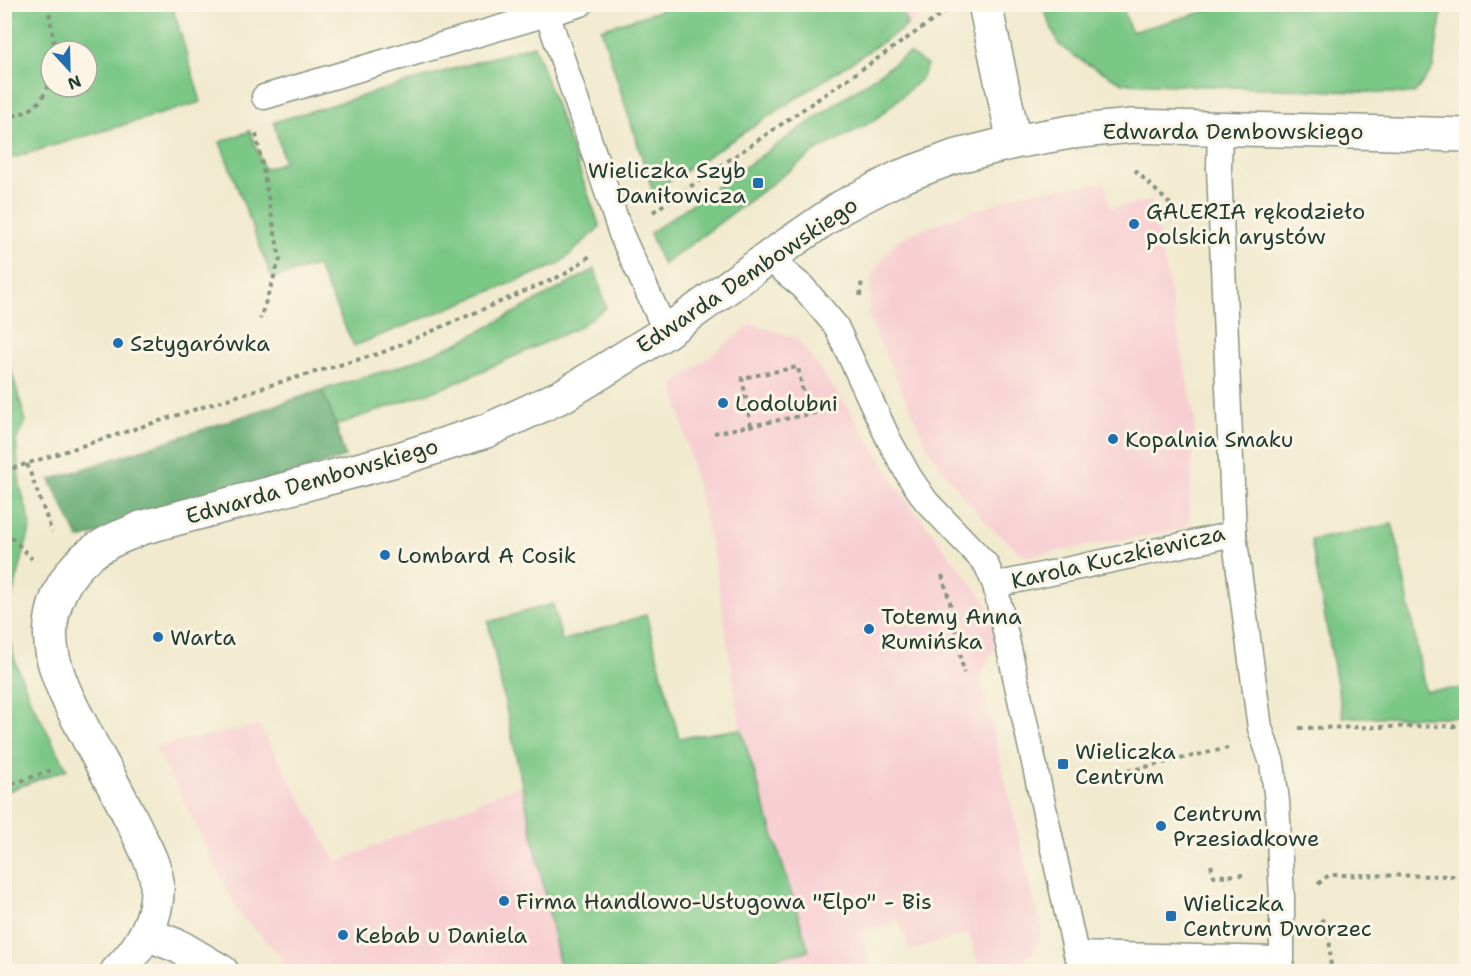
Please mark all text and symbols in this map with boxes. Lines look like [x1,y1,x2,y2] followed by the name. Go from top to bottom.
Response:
[39,39,99,99] north arrow
[65,70,84,95] text: N
[1102,117,1364,146] street label: Edwarda Dembowskiego
[588,156,746,210] place label: Wieliczka Szyb Daniłowicza
[751,176,765,190] marker: Wieliczka Szyb Daniłowicza
[631,190,863,360] street label: Edwarda Dembowskiego
[1146,197,1365,251] place label: GALERIA rękodzieło polskich arystów
[1127,217,1141,231] marker: GALERIA rękodzieło polskich arystów
[130,329,270,358] place label: Sztygarówka
[111,336,125,350] marker: Sztygarówka
[735,389,838,418] place label: Lodolubni
[716,396,730,410] marker: Lodolubni
[1125,425,1293,454] place label: Kopalnia Smaku
[183,431,441,531] street label: Edwarda Dembowskiego
[1106,432,1120,446] marker: Kopalnia Smaku
[1008,518,1228,596] street label: Karola Kuczkiewicza
[397,541,576,570] place label: Lombard A Cosik
[378,548,392,562] marker: Lombard A Cosik
[881,602,1022,656] place label: Totemy Anna Rumińska
[862,622,876,636] marker: Totemy Anna Rumińska
[170,623,236,652] place label: Warta
[151,630,165,644] marker: Warta
[1075,737,1176,791] place label: Wieliczka Centrum
[1056,757,1070,771] marker: Wieliczka Centrum
[1173,799,1319,853] place label: Centrum Przesiadkowe
[1154,819,1168,833] marker: Centrum Przesiadkowe
[516,887,932,916] place label: Firma Handlowo-Usługowa "Elpo" - Bis
[1183,889,1372,943] place label: Wieliczka Centrum Dworzec
[497,894,511,908] marker: Firma Handlowo-Usługowa "Elpo" - Bis
[1164,909,1178,923] marker: Wieliczka Centrum Dworzec
[355,921,528,950] place label: Kebab u Daniela
[336,928,350,942] marker: Kebab u Daniela

